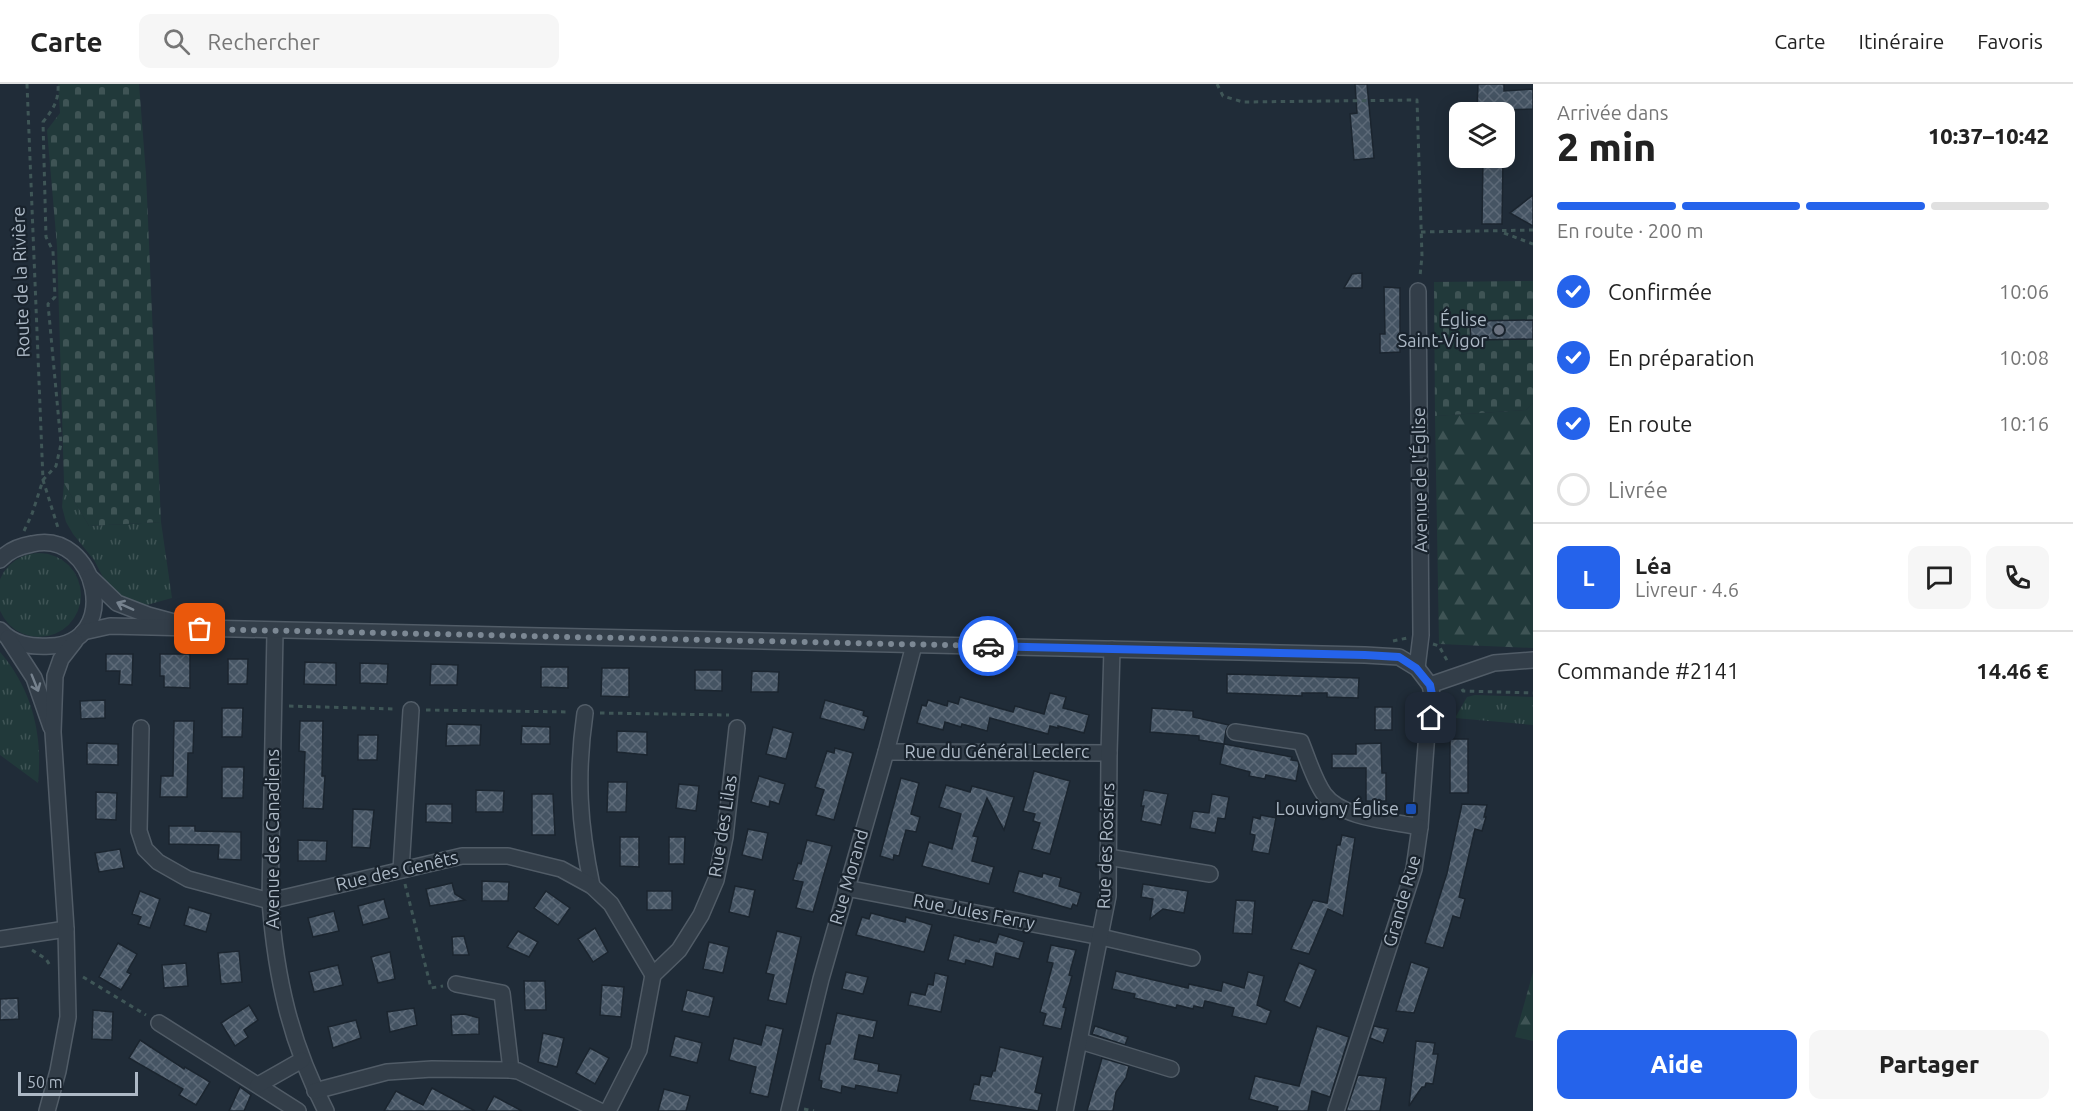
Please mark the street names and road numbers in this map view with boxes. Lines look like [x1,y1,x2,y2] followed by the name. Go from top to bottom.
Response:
[7,206,33,358] street label: Route de la Rivière
[1407,407,1430,553] street label: Avenue de l'Église
[905,741,1089,761] street label: Rue du Général Leclerc
[262,749,282,929] street label: Avenue des Canadiens
[704,773,740,878] street label: Rue des Lilas
[1093,782,1117,909] street label: Rue des Rosiers
[825,827,871,927] street label: Rue Morand
[334,846,460,894] street label: Rue des Genêts
[1378,853,1424,949] street label: Grande Rue
[912,889,1037,933] street label: Rue Jules Ferry

